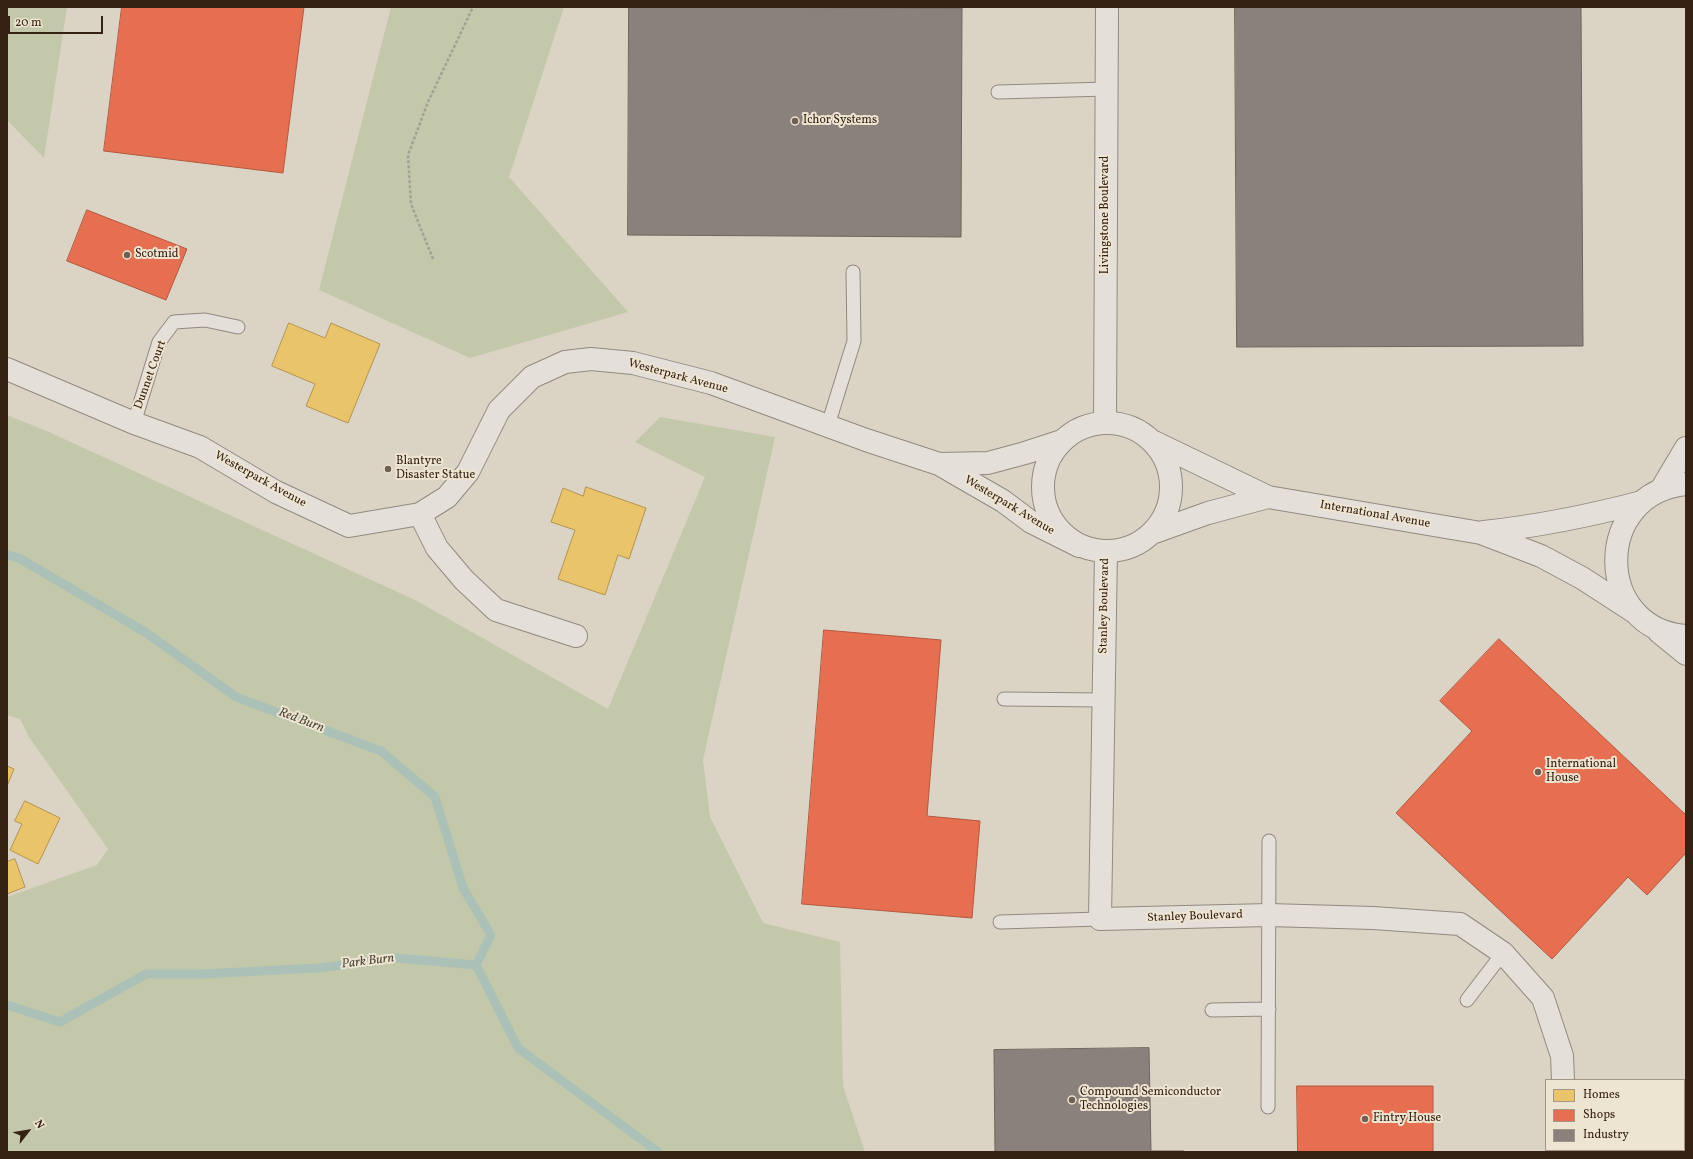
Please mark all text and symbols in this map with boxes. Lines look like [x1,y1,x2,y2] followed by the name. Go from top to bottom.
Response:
[10,8,105,34] scale bar
[15,15,42,31] text: 20 m
[803,114,877,128] place label: Ichor Systems
[790,116,800,126] marker: Ichor Systems
[1099,156,1113,274] street label: Livingstone Boulevard
[135,248,179,262] place label: Scotmid
[122,250,132,260] marker: Scotmid
[132,339,170,411] street label: Dunnet Court
[626,357,730,397] street label: Westerpark Avenue
[212,449,308,511] street label: Westerpark Avenue
[396,455,475,483] place label: Blantyre Disaster Statue
[383,464,393,474] marker: Blantyre Disaster Statue
[961,473,1057,539] street label: Westerpark Avenue
[1319,498,1431,532] street label: International Avenue
[1097,558,1113,654] street label: Stanley Boulevard
[276,705,326,737] water label: Red Burn
[1546,758,1616,786] place label: International House
[1533,767,1543,777] marker: International House
[1147,908,1243,926] street label: Stanley Boulevard
[341,951,395,973] water label: Park Burn
[1545,1079,1685,1151] legend
[1080,1086,1221,1114] place label: Compound Semiconductor Technologies
[1583,1087,1620,1103] text: Homes
[1067,1095,1077,1105] marker: Compound Semiconductor Technologies
[1583,1107,1615,1123] text: Shops
[8,1111,48,1151] north arrow
[1373,1112,1441,1126] place label: Fintry House
[1360,1114,1370,1124] marker: Fintry House
[30,1117,47,1132] text: N
[1583,1127,1629,1143] text: Industry

